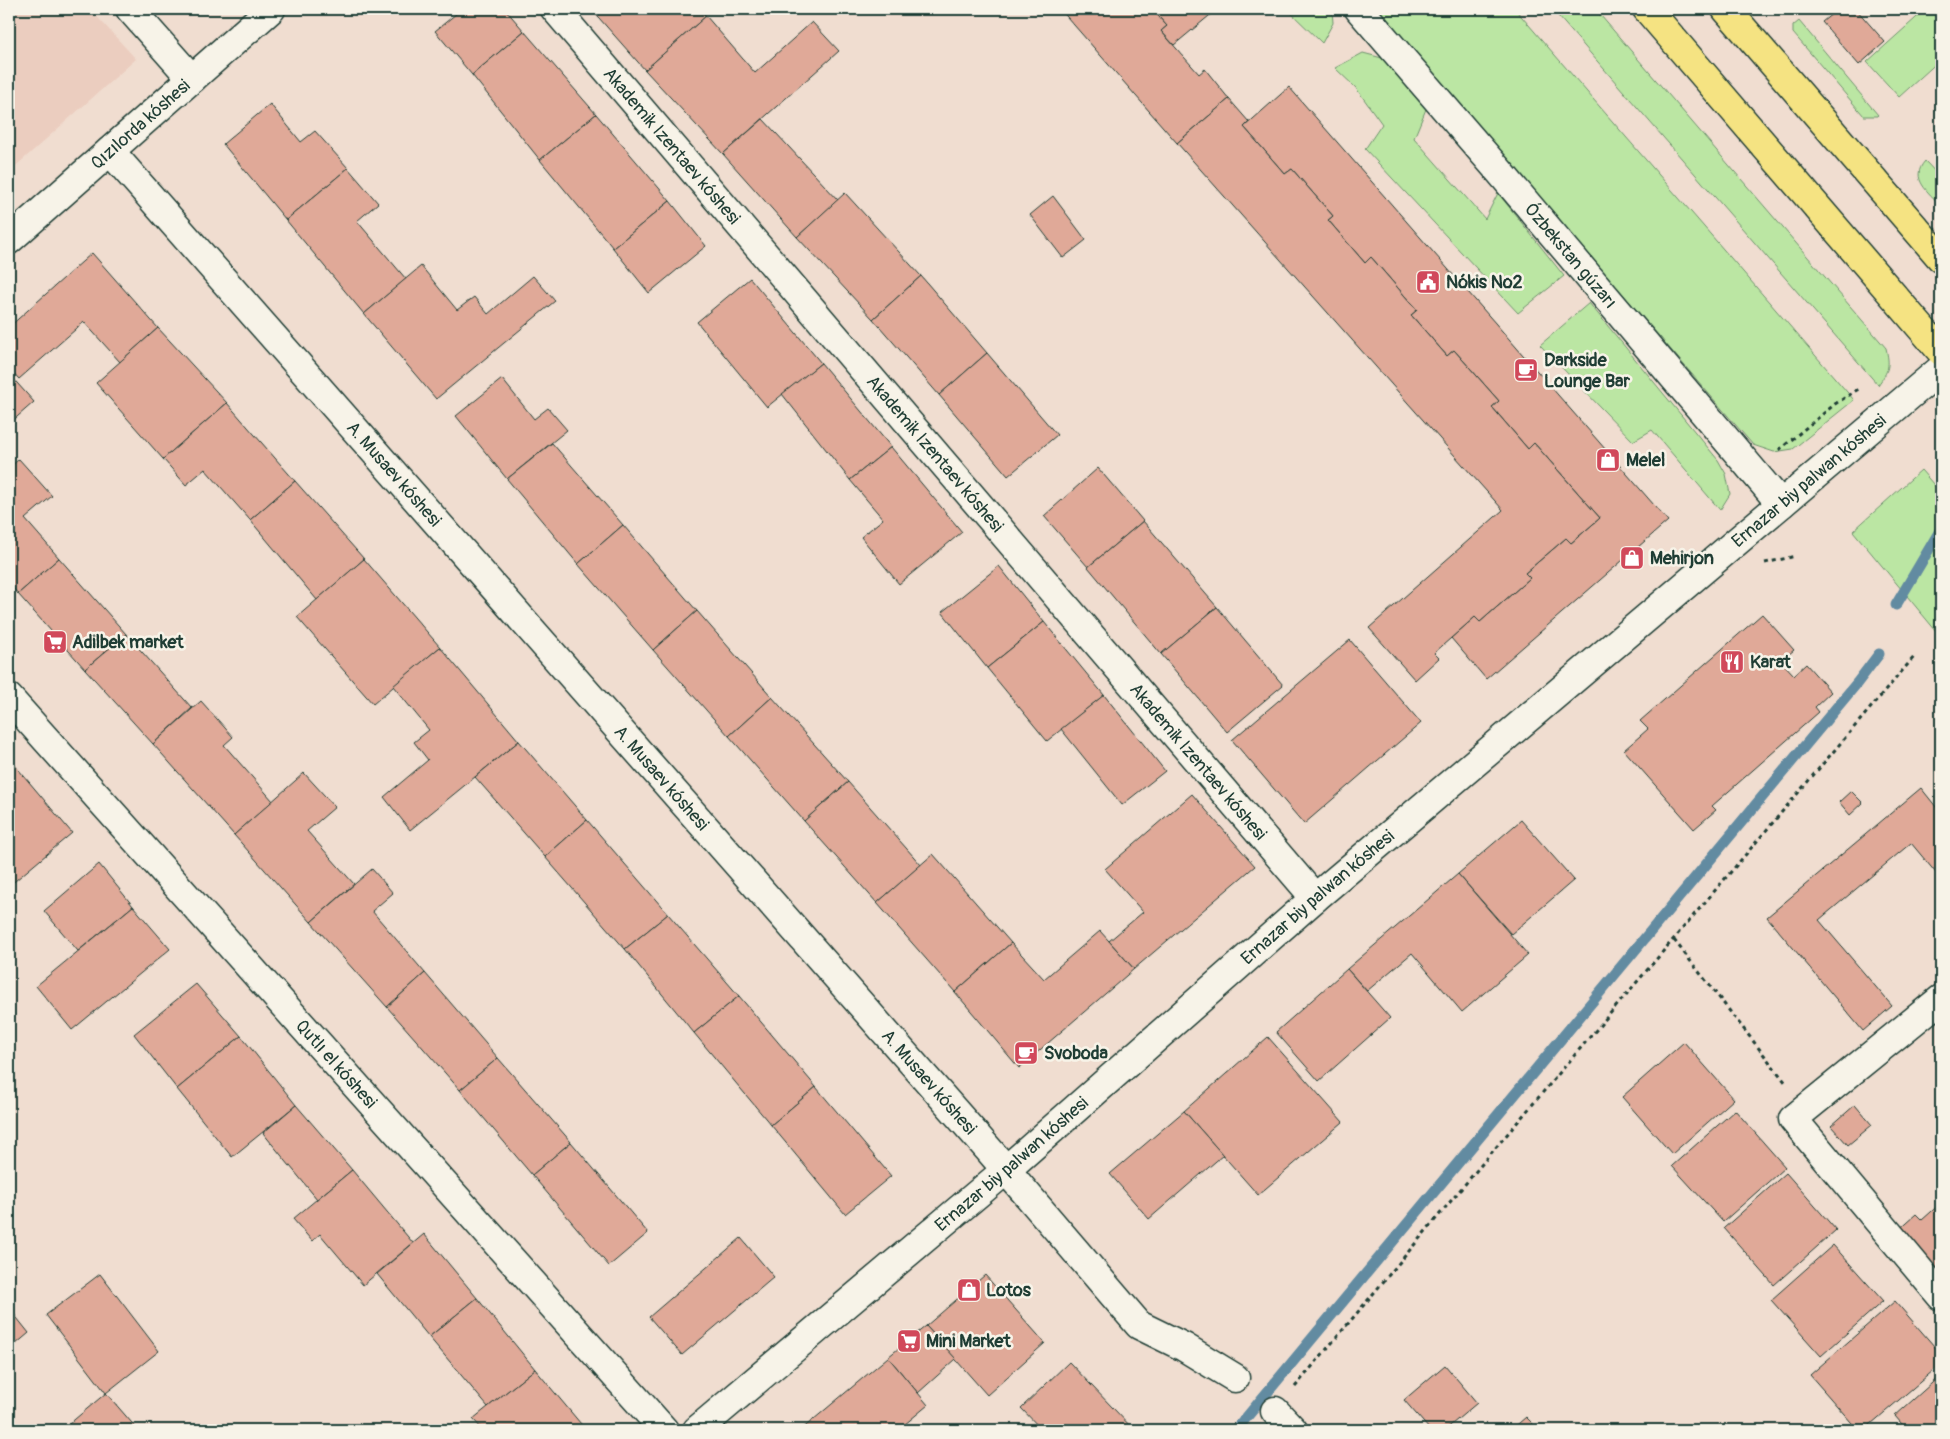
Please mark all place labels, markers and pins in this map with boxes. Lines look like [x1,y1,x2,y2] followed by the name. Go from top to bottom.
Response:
[1415,269,1441,295] public building icon: Nókis №2
[1446,271,1523,294] place label: Nókis №2
[1544,349,1630,393] place label: Darkside Lounge Bar
[1513,357,1539,383] cafe icon: Darkside Lounge Bar
[1595,447,1621,473] shop icon: Melel
[1626,449,1665,472] place label: Melel
[1619,545,1645,571] shop icon: Mehirjon
[1650,547,1714,570] place label: Mehirjon
[42,629,68,655] supermarket icon: Adilbek market
[72,631,184,654] place label: Adilbek market
[1719,649,1745,675] restaurant icon: Karat
[1750,651,1791,674] place label: Karat
[1013,1040,1039,1066] cafe icon: Svoboda
[1044,1042,1109,1065] place label: Svoboda
[956,1277,982,1303] shop icon: Lotos
[986,1279,1032,1302] place label: Lotos
[896,1328,922,1354] supermarket icon: Mini Market
[926,1330,1011,1353] place label: Mini Market

